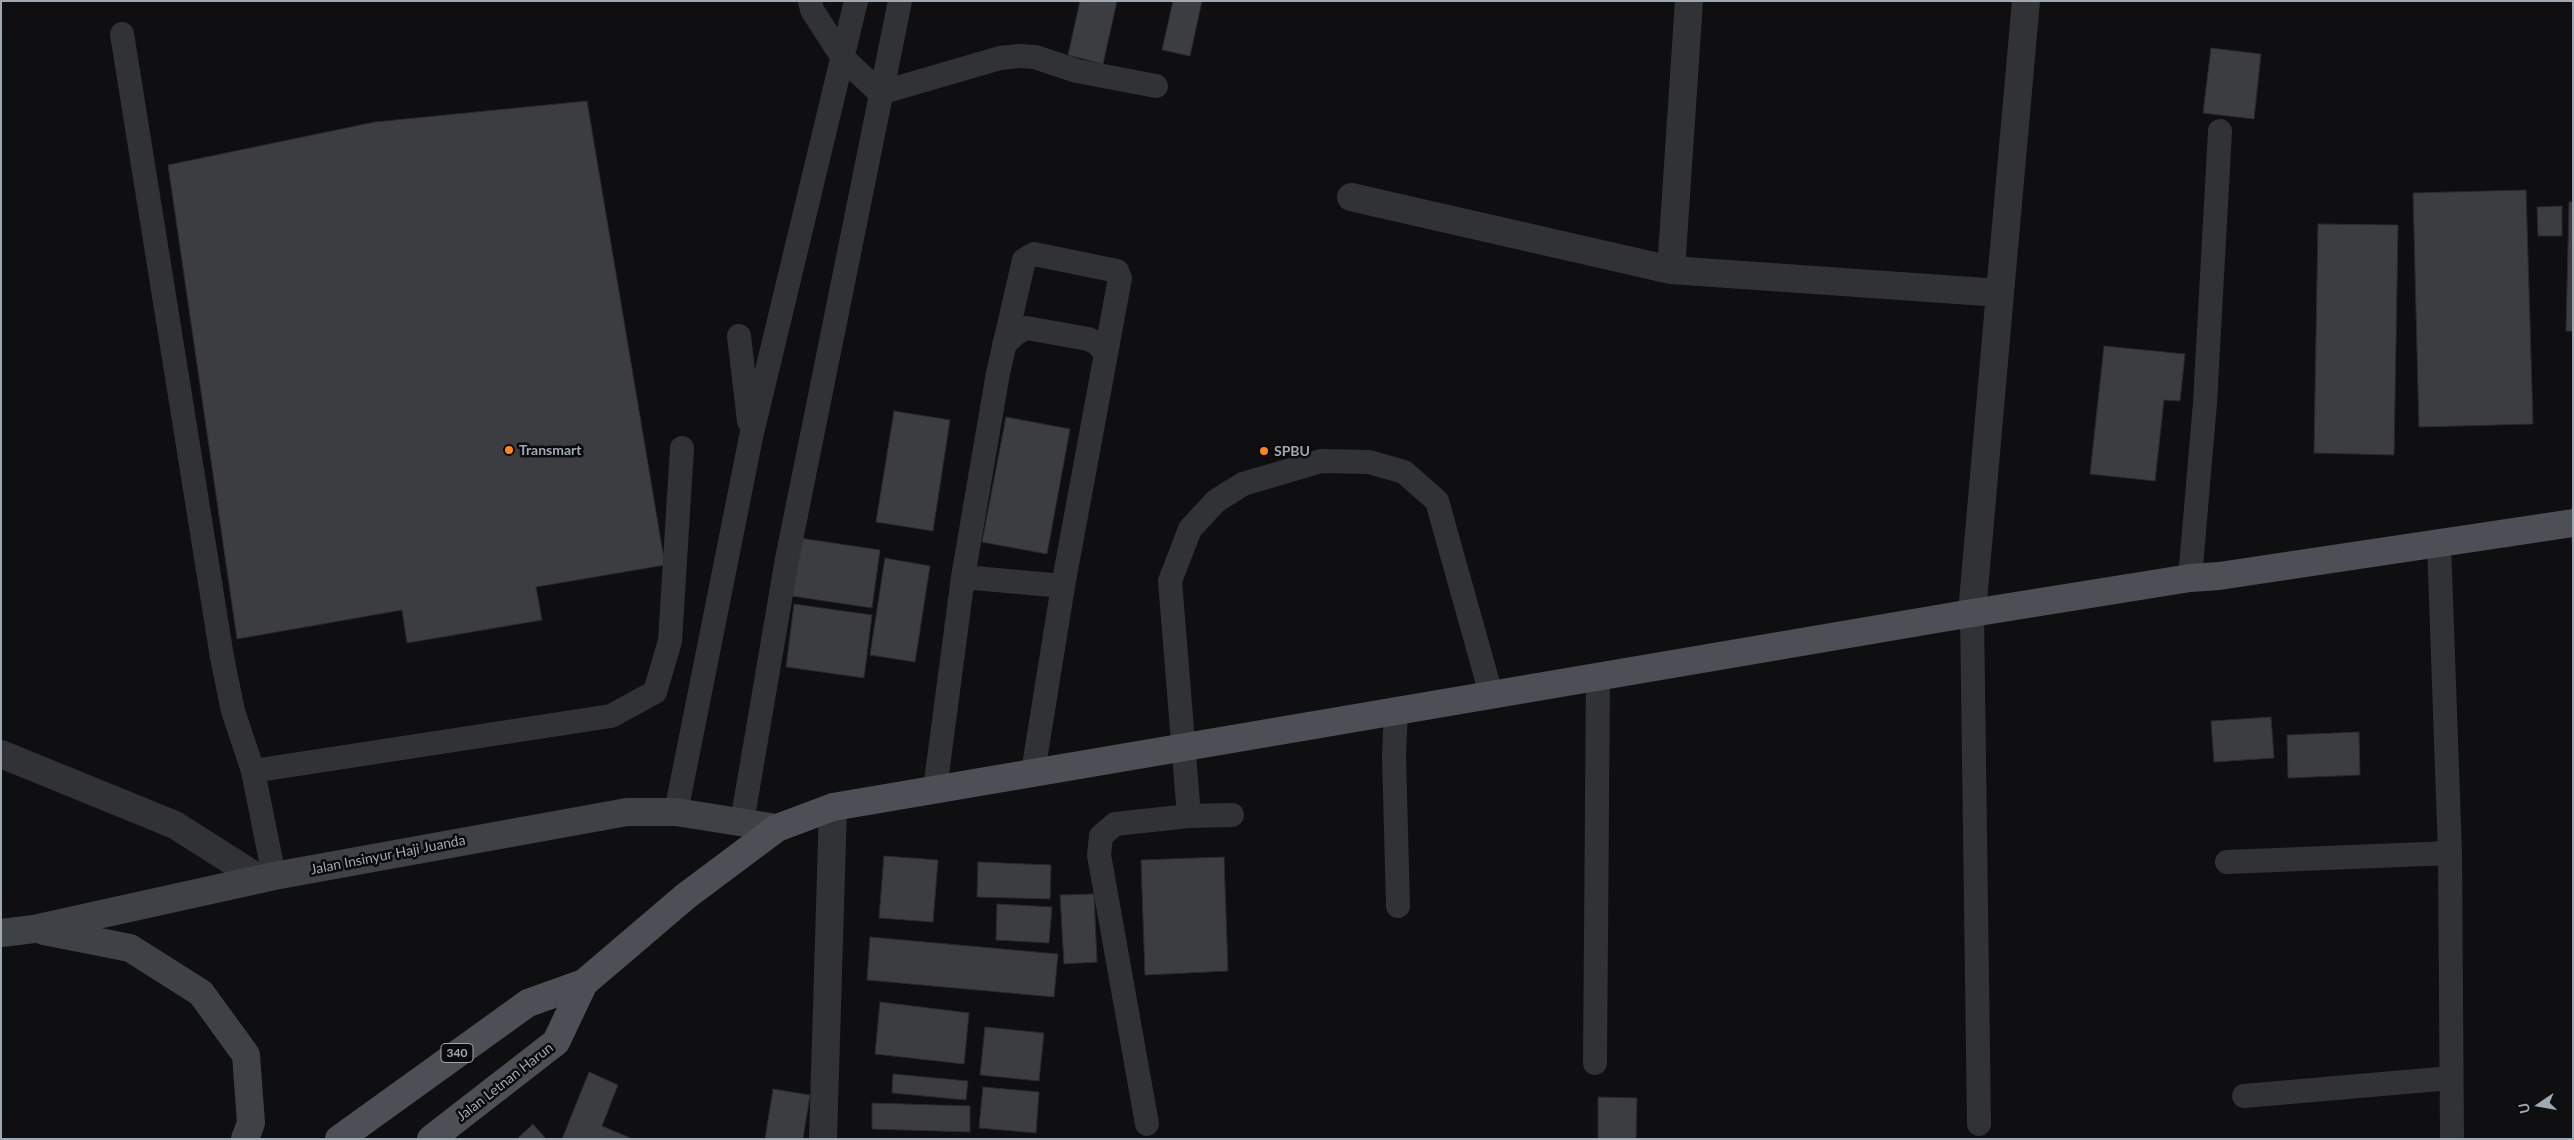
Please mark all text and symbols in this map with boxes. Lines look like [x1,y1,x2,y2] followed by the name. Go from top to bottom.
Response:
[519,442,582,458] place label: Transmart
[1274,443,1310,459] place label: SPBU
[503,444,515,456] marker: Transmart
[1258,445,1270,457] marker: SPBU
[309,832,467,878] street label: Jalan Insinyur Haji Juanda
[453,1039,557,1125] street label: Jalan Letnan Harun
[441,1044,473,1062] road number: 340
[2514,1080,2564,1130] north arrow
[2514,1101,2533,1115] text: U

